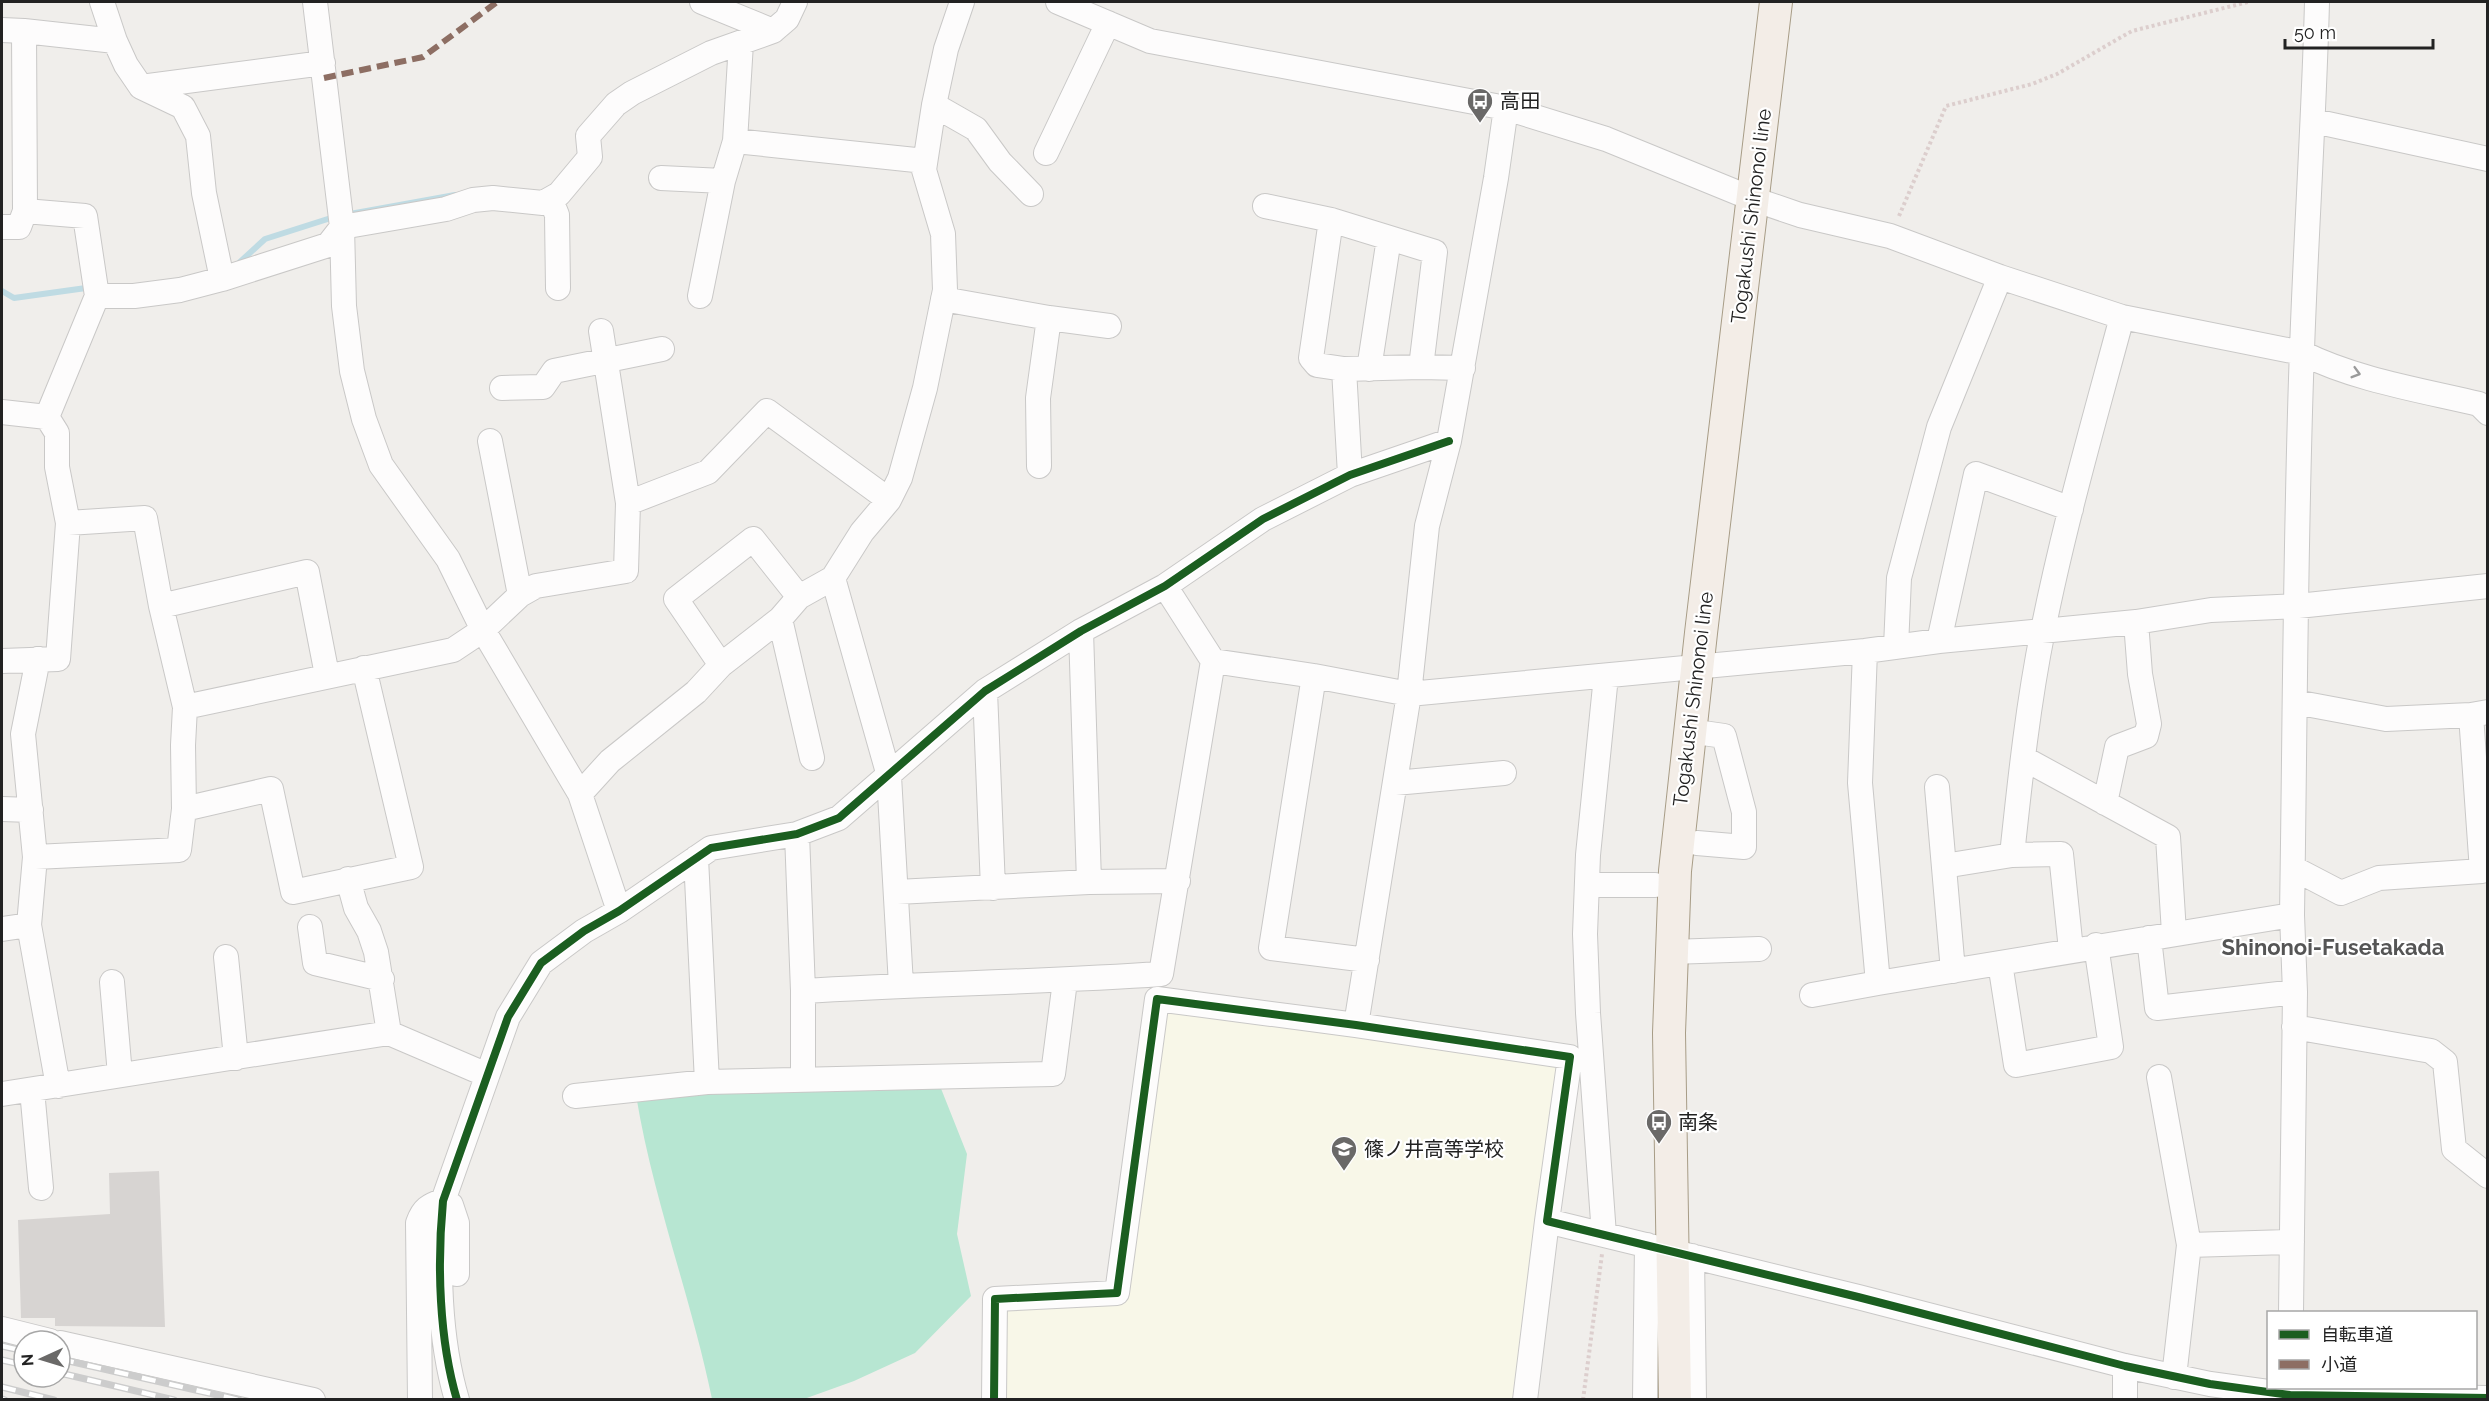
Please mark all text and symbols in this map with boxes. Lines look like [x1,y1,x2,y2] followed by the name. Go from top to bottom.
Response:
[2285,12,2434,50] scale bar
[2294,22,2336,43] text: 50 m
[1465,86,1495,124] bus stop icon: 高田
[1500,89,1540,113] place label: 高田
[1726,107,1776,325] street label: Togakushi Shinonoi line
[2350,366,2361,378] one-way arrow
[1668,590,1718,808] street label: Togakushi Shinonoi line
[2222,934,2444,960] district label: Shinonoi-Fusetakada
[1644,1107,1674,1145] bus stop icon: 南条
[1678,1110,1718,1134] place label: 南条
[1329,1134,1359,1172] school or university icon: 篠ノ井高等学校
[1364,1137,1504,1161] place label: 篠ノ井高等学校
[2267,1311,2477,1389] legend
[2321,1324,2393,1345] text: 自転車道
[12,1329,72,1389] north arrow
[18,1353,37,1367] text: N
[2321,1354,2357,1375] text: 小道

